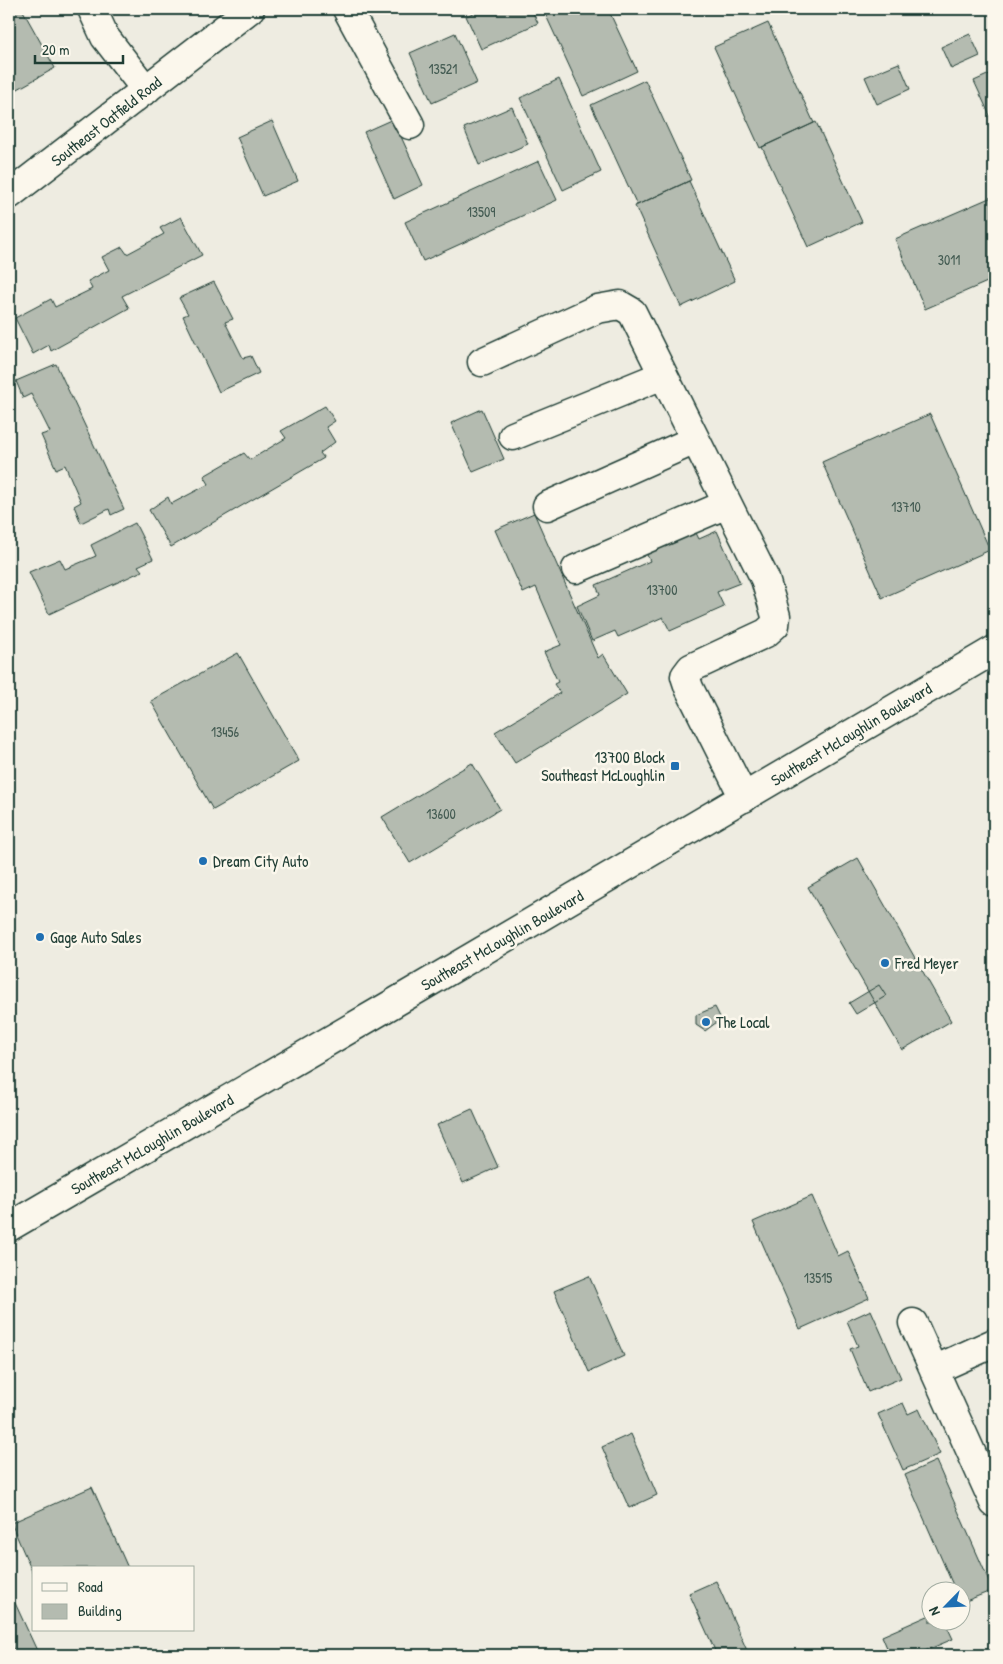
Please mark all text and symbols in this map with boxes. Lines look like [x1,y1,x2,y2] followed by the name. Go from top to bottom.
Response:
[35,32,122,64] scale bar
[42,39,69,60] text: 20 m
[429,59,457,78] house number: 13521
[46,71,166,171] street label: Southeast Oatfield Road
[467,202,495,221] house number: 13509
[938,250,960,269] house number: 3011
[891,497,921,516] house number: 13710
[647,580,677,599] house number: 13700
[766,677,936,791] street label: Southeast McLoughlin Boulevard
[211,722,239,741] house number: 13456
[541,746,665,786] place label: 13700 Block Southeast McLoughlin
[669,760,681,772] marker: 13700 Block Southeast McLoughlin
[426,804,456,823] house number: 13600
[213,850,309,872] place label: Dream City Auto
[197,855,209,867] marker: Dream City Auto
[417,884,587,996] street label: Southeast McLoughlin Boulevard
[50,926,141,948] place label: Gage Auto Sales
[34,931,46,943] marker: Gage Auto Sales
[894,952,959,974] place label: Fred Meyer
[879,957,891,969] marker: Fred Meyer
[716,1011,770,1033] place label: The Local
[700,1016,712,1028] marker: The Local
[67,1088,237,1200] street label: Southeast McLoughlin Boulevard
[804,1268,832,1287] house number: 13515
[32,1566,195,1632] legend
[78,1576,103,1597] text: Road
[920,1582,970,1632] north arrow
[78,1600,122,1621] text: Building
[923,1604,944,1619] text: N

